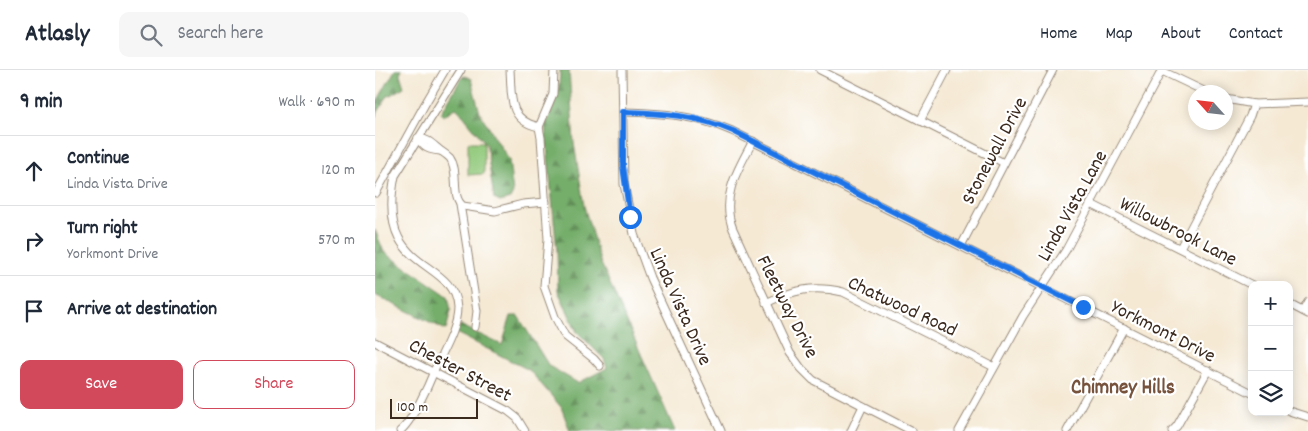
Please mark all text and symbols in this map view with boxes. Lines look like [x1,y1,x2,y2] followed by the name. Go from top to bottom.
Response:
[119,12,469,57] search box
[25,18,89,52] text: Atlasly
[137,21,165,49] icon: search
[177,21,263,48] text: Search here
[1040,22,1077,47] text: Home
[1105,22,1133,47] text: Map
[1161,22,1201,47] text: About
[1229,22,1283,47] text: Contact
[1188,85,1233,130] north arrow
[20,88,62,118] text: 9 min
[278,91,355,114] text: Walk · 690 m
[956,93,1036,210] street label: Stonewall Drive
[67,146,129,173] text: Continue
[1032,146,1116,267] street label: Linda Vista Lane
[20,157,48,185] icon: ahead
[321,159,355,182] text: 120 m
[67,173,168,196] text: Linda Vista Drive
[1114,191,1242,274] street label: Willowbrook Lane
[619,206,642,229] route start
[67,216,138,243] text: Turn right
[20,227,48,255] icon: right
[318,229,355,252] text: 570 m
[67,243,158,266] text: Yorkmont Drive
[641,244,718,371] street label: Linda Vista Drive
[748,251,824,364] street label: Fleetway Drive
[842,270,961,345] street label: Chatwood Road
[1248,281,1293,416] map controls
[1248,281,1293,326] button: +
[1105,294,1220,371] street label: Yorkmont Drive
[1072,296,1095,319] route end
[20,297,48,325] icon: arrive
[67,297,217,324] text: Arrive at destination
[1248,326,1293,371] button: −
[403,333,516,411] street label: Chester Street
[20,360,183,409] button: Save
[193,360,355,409] button: Share
[1248,371,1293,416] button: layers
[1071,374,1175,404] district label: Chimney Hills
[390,396,477,419] scale bar
[397,398,428,418] text: 100 m

